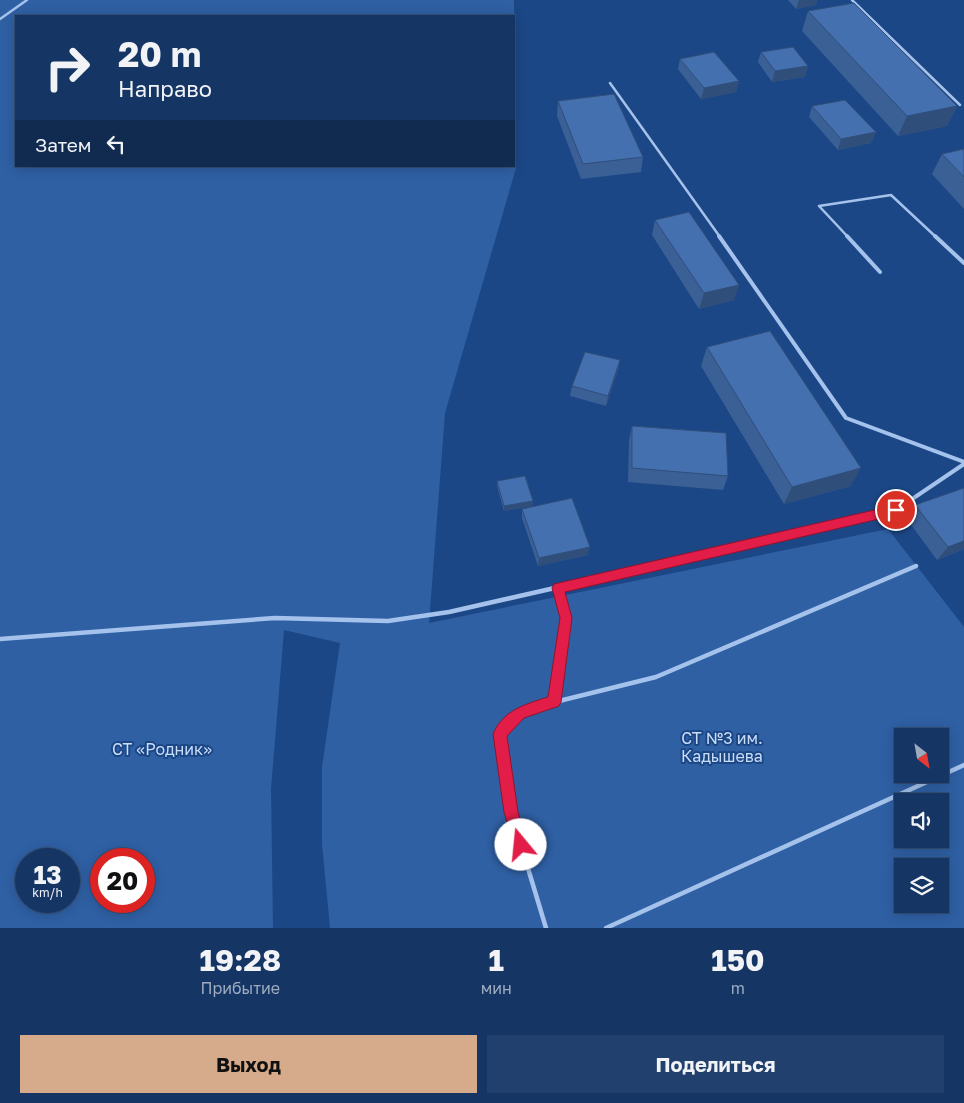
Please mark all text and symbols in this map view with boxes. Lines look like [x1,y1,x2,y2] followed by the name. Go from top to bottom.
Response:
[118,33,201,75] text: 20 m
[35,35,100,100] icon: right
[118,75,212,102] text: Направо
[102,130,130,158] icon: left
[35,133,92,156] text: Затем
[875,489,917,531] pin
[882,496,910,524] icon: arrive
[681,728,763,766] park label: СТ №3 им. Кадышева
[894,728,949,782] north arrow
[894,728,949,913] map controls
[112,739,212,759] park label: СТ «Родник»
[894,793,949,848] button: sound
[494,818,546,870] position arrow
[90,848,155,913] speed limit sign: 20
[894,858,949,913] button: layers
[33,859,62,890] text: 13
[32,885,63,900] text: km/h
[200,942,281,978] text: 19:28
[488,942,504,978] text: 1
[711,942,764,978] text: 150
[200,978,280,998] text: Прибытие
[481,978,512,998] text: мин
[731,978,745,998] text: m
[20,1035,477,1093] button: Выход
[487,1035,944,1093] button: Поделиться

